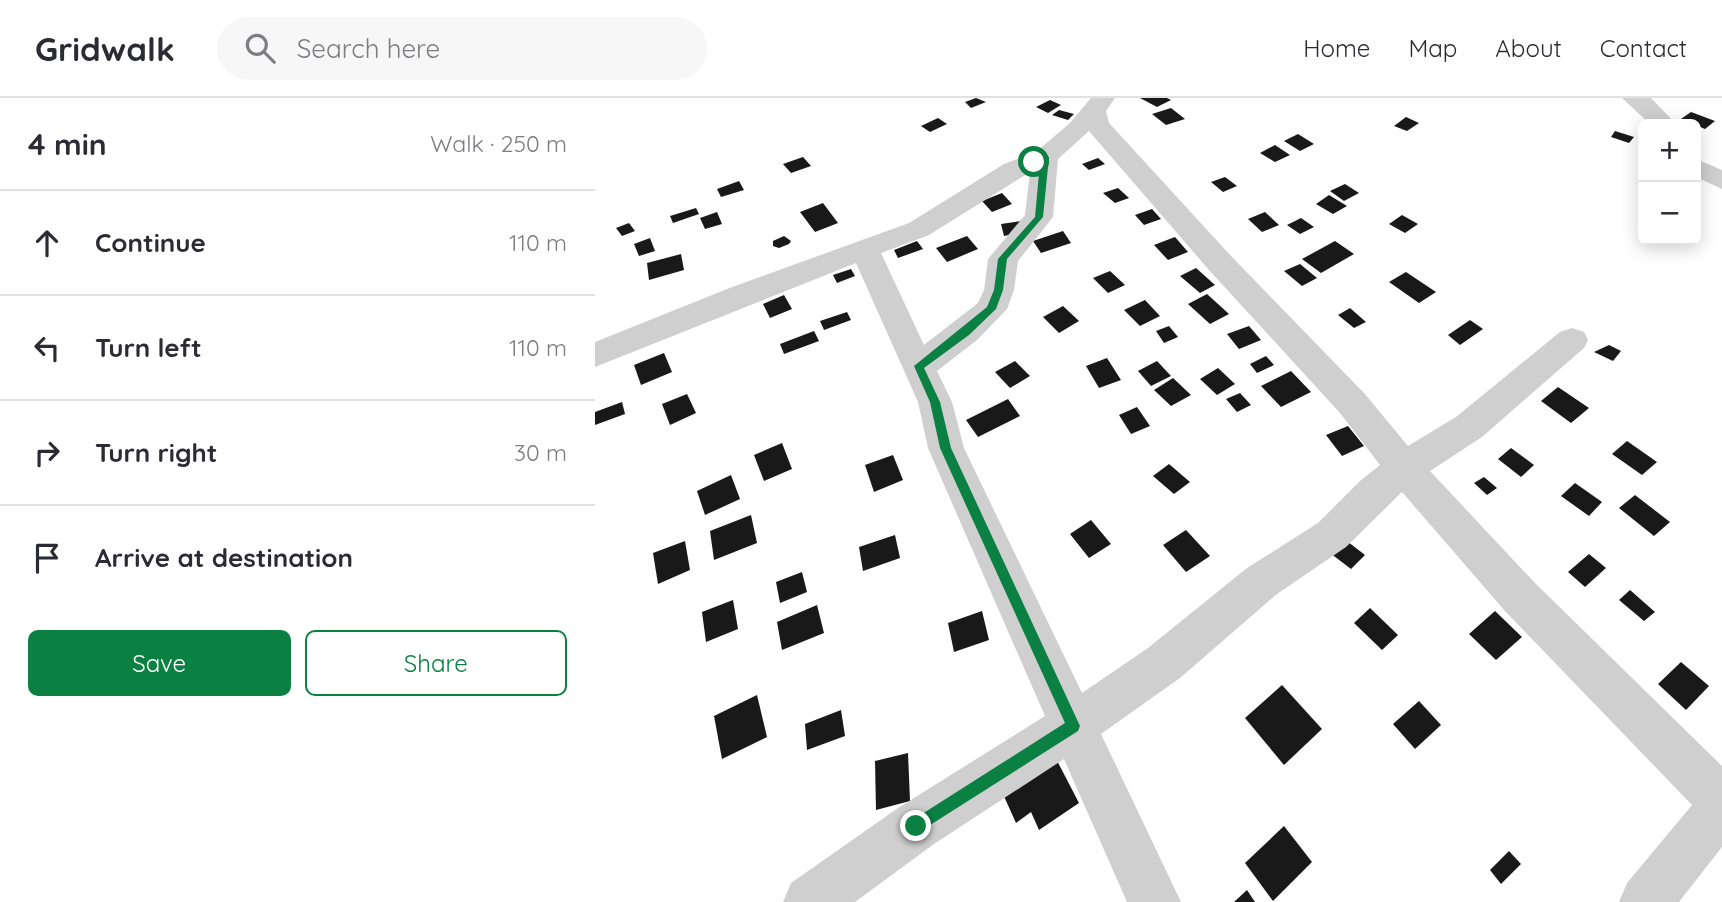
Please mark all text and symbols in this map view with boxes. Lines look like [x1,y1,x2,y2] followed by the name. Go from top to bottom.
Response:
[217,17,707,80] search box
[35,28,175,69] text: Gridwalk
[241,29,279,67] icon: search
[297,32,440,65] text: Search here
[1303,33,1370,63] text: Home
[1408,33,1457,63] text: Map
[1495,33,1562,63] text: About
[1600,33,1687,63] text: Contact
[1638,119,1701,245] map controls
[1638,119,1701,182] button: +
[28,125,107,163] text: 4 min
[430,129,567,158] text: Walk · 250 m
[1018,146,1049,177] route start
[1638,182,1701,245] button: −
[28,224,66,262] icon: ahead
[95,226,206,259] text: Continue
[509,228,567,257] text: 110 m
[28,329,66,367] icon: left
[95,331,202,364] text: Turn left
[509,333,567,362] text: 110 m
[28,434,66,472] icon: right
[95,436,217,469] text: Turn right
[514,438,567,467] text: 30 m
[28,539,66,577] icon: arrive
[95,541,353,574] text: Arrive at destination
[28,630,291,696] button: Save
[305,630,567,696] button: Share
[900,810,931,841] route end

